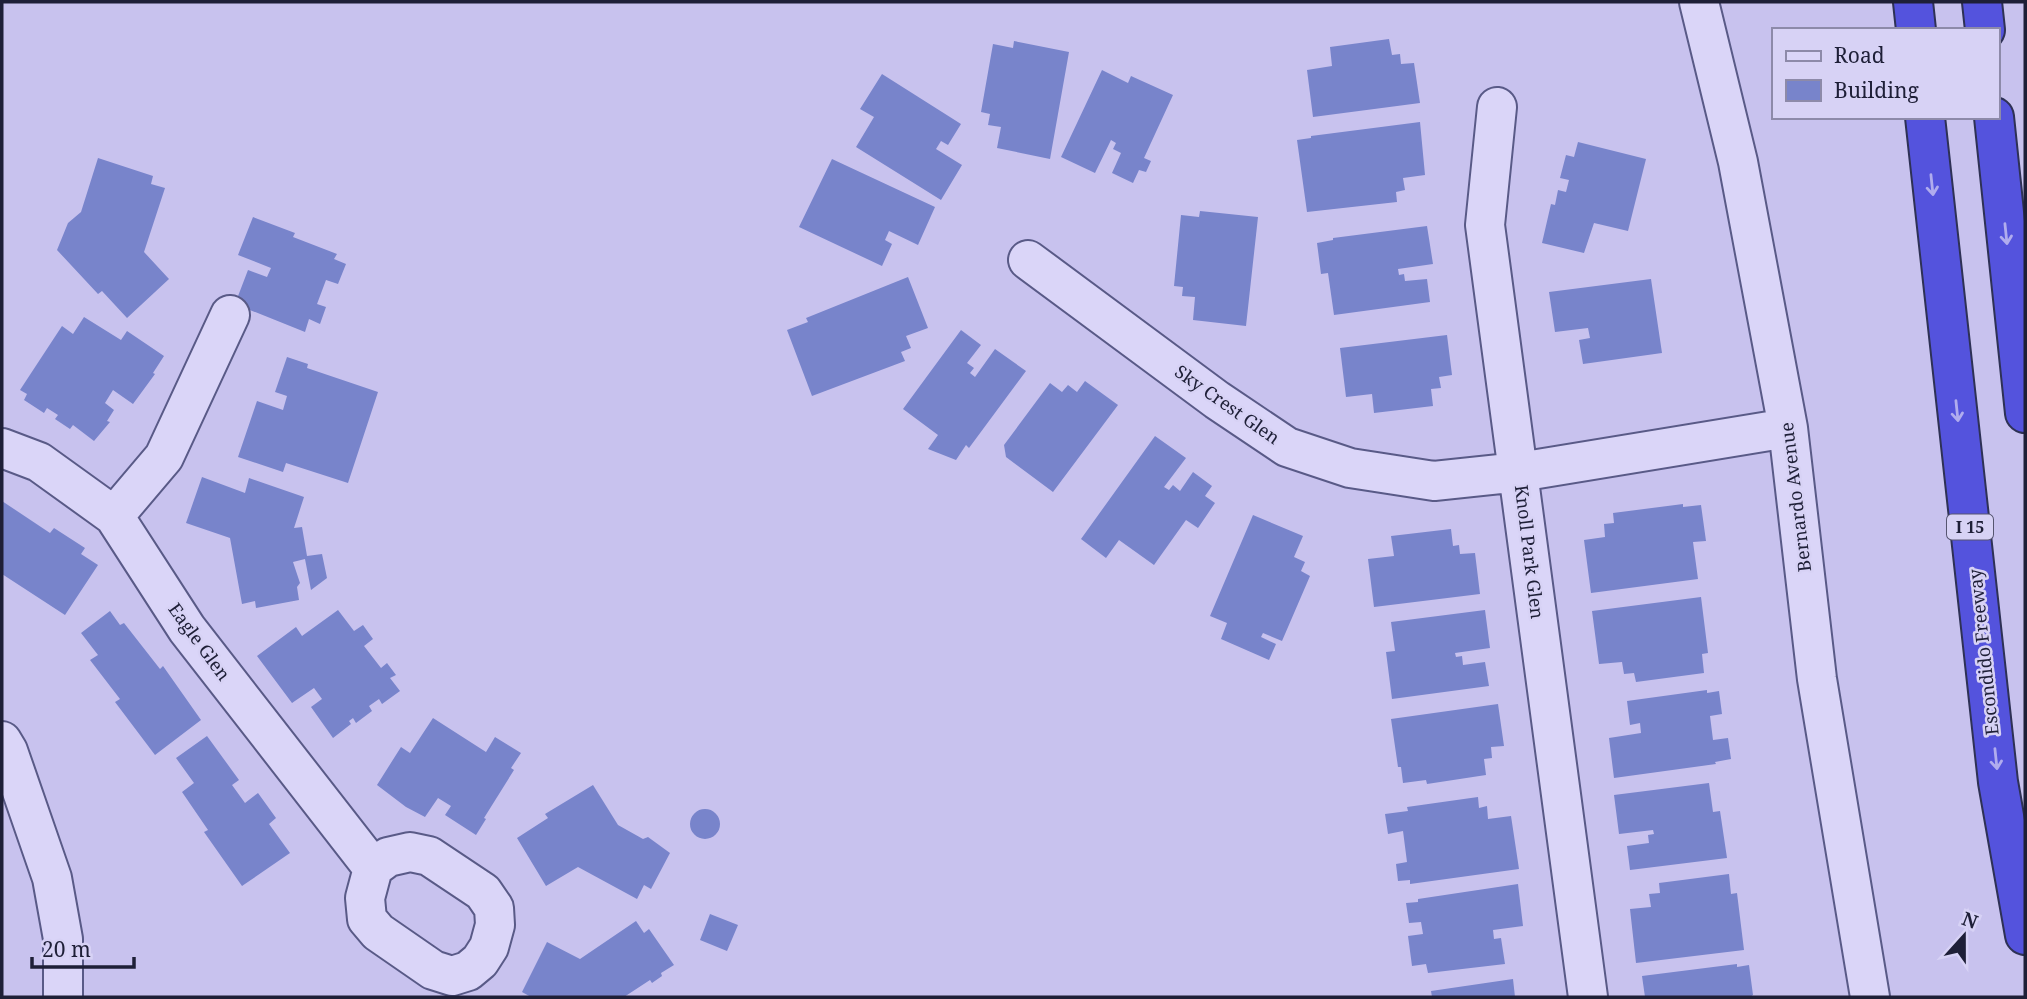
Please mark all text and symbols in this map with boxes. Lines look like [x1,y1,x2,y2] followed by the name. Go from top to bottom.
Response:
[1772,28,1999,119] legend
[1834,41,1885,69] text: Road
[1834,76,1919,104] text: Building
[1926,173,1939,196] one-way arrow
[2000,222,2013,245] one-way arrow
[1170,359,1285,450] street label: Sky Crest Glen
[1951,399,1964,422] one-way arrow
[1774,421,1816,573] street label: Bernardo Avenue
[1510,484,1550,621] street label: Knoll Park Glen
[1947,514,1993,540] road number: I 15
[1962,567,2004,736] street label: Escondido Freeway
[163,598,236,685] street label: Eagle Glen
[1989,747,2002,770] one-way arrow
[1929,901,1999,971] north arrow
[1958,905,1982,935] text: N
[32,926,133,970] scale bar
[42,935,91,963] text: 20 m

